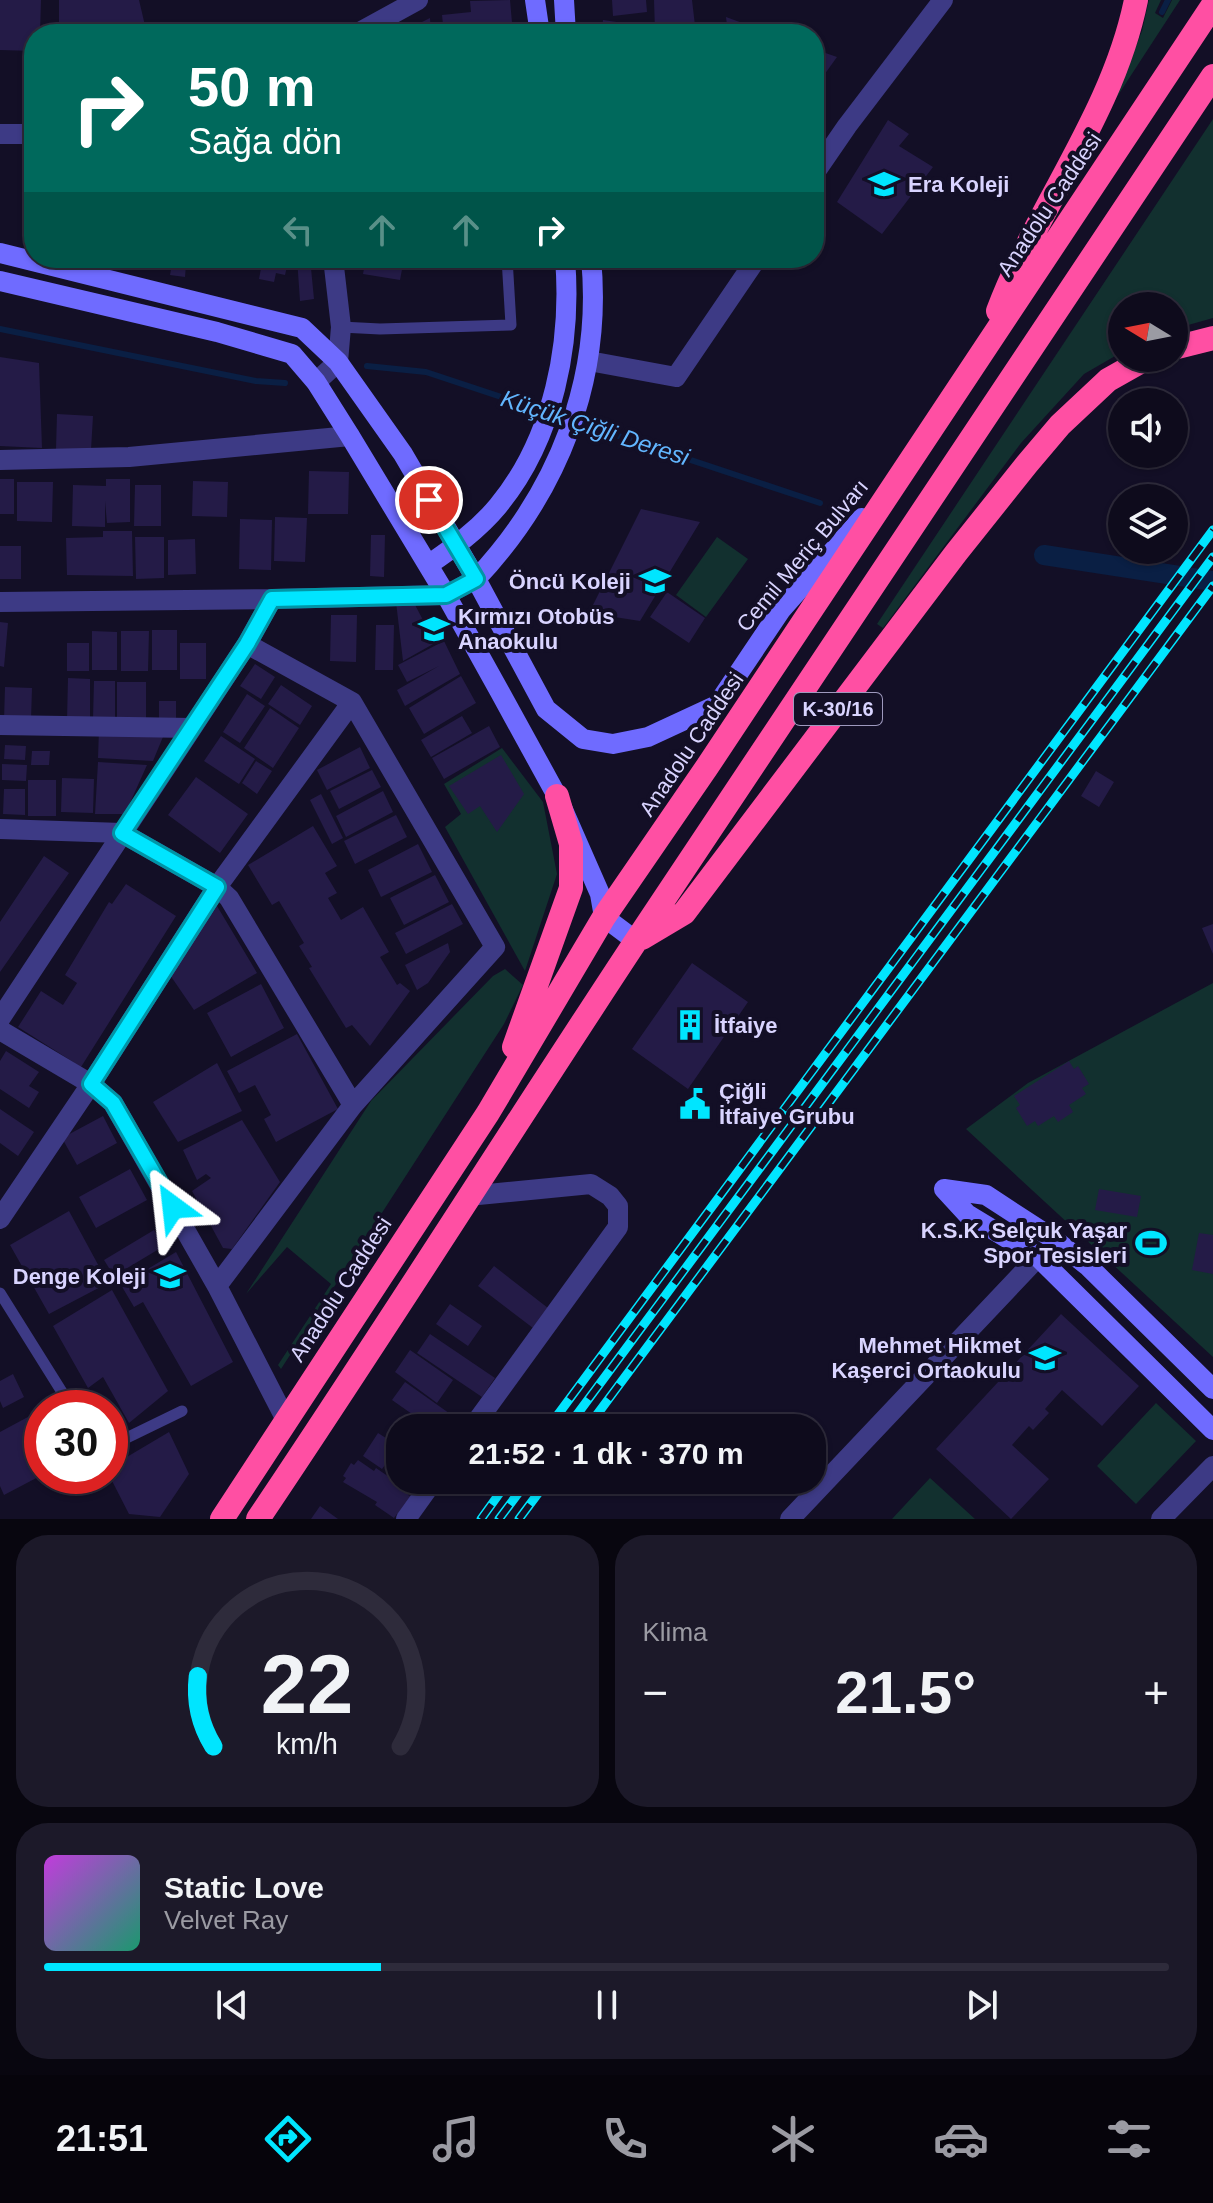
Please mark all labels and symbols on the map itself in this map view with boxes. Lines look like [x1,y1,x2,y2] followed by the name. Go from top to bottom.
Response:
[992,128,1107,281] street label: Anadolu Caddesi
[867,167,901,201] school or university icon: Era Koleji
[908,172,1009,197] place label: Era Koleji
[1108,292,1188,372] north arrow
[498,384,693,471] water label: Küçük Çiğli Deresi
[395,466,463,534] pin
[732,474,873,636] street label: Cemil Meriç Bulvarı
[638,564,672,598] school or university icon: Öncü Koleji
[509,569,631,594] place label: Öncü Koleji
[458,604,614,654] place label: Kırmızı Otobüs Anaokulu
[417,612,451,646] school or university icon: Kırmızı Otobüs Anaokulu
[634,668,749,821] street label: Anadolu Caddesi
[794,693,882,725] road number: K-30/16
[673,1008,707,1042] building icon: İtfaiye
[714,1013,778,1038] place label: İtfaiye
[719,1079,855,1129] place label: Çiğli İtfaiye Grubu
[678,1087,712,1121] public building icon: Çiğli İtfaiye Grubu
[131,1165,215,1249] position arrow
[284,1212,397,1366] street label: Anadolu Caddesi
[921,1218,1127,1268] place label: K.S.K. Selçuk Yaşar Spor Tesisleri
[1134,1226,1168,1260] sports icon: K.S.K. Selçuk Yaşar Spor Tesisleri
[153,1259,187,1293] school or university icon: Denge Koleji
[13,1264,146,1289] place label: Denge Koleji
[831,1333,1022,1383] place label: Mehmet Hikmet Kaşerci Ortaokulu
[1028,1341,1062,1375] school or university icon: Mehmet Hikmet Kaşerci Ortaokulu
[24,1390,128,1494] speed limit sign: 30

